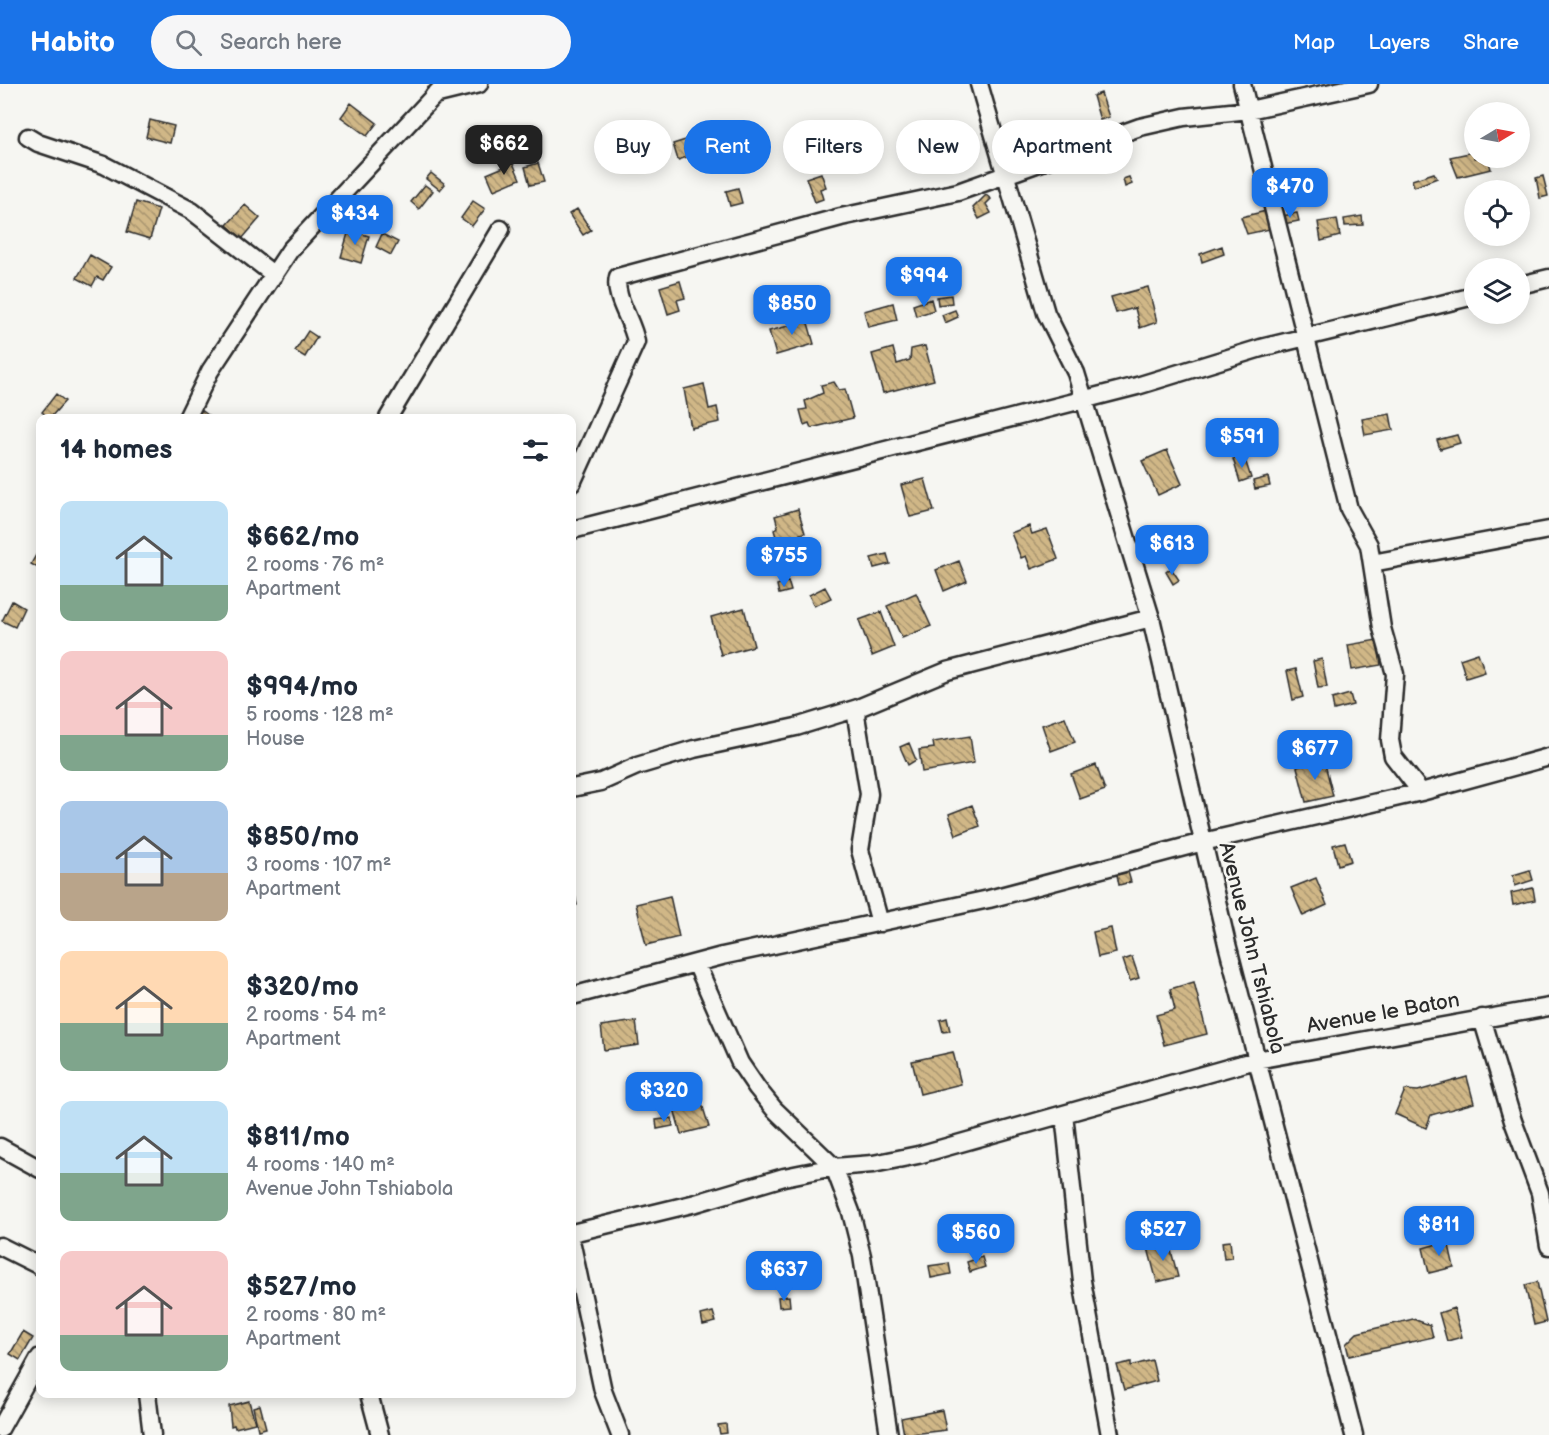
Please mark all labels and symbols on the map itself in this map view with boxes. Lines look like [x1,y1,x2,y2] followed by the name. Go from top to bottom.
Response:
[1464,102,1530,168] north arrow
[468,125,540,176] pin: $662
[1254,168,1326,219] pin: $470
[319,195,391,246] pin: $434
[888,257,960,308] pin: $994
[756,285,828,336] pin: $850
[1206,418,1278,469] pin: $591
[1136,525,1208,576] pin: $613
[748,537,820,588] pin: $755
[1279,730,1351,781] pin: $677
[1214,839,1290,1057] street label: Avenue John Tshiabola
[1305,987,1461,1039] street label: Avenue le Baton
[628,1072,700,1123] pin: $320
[1403,1206,1475,1257] pin: $811
[1127,1211,1199,1262] pin: $527
[940,1214,1012,1265] pin: $560
[748,1251,820,1302] pin: $637

